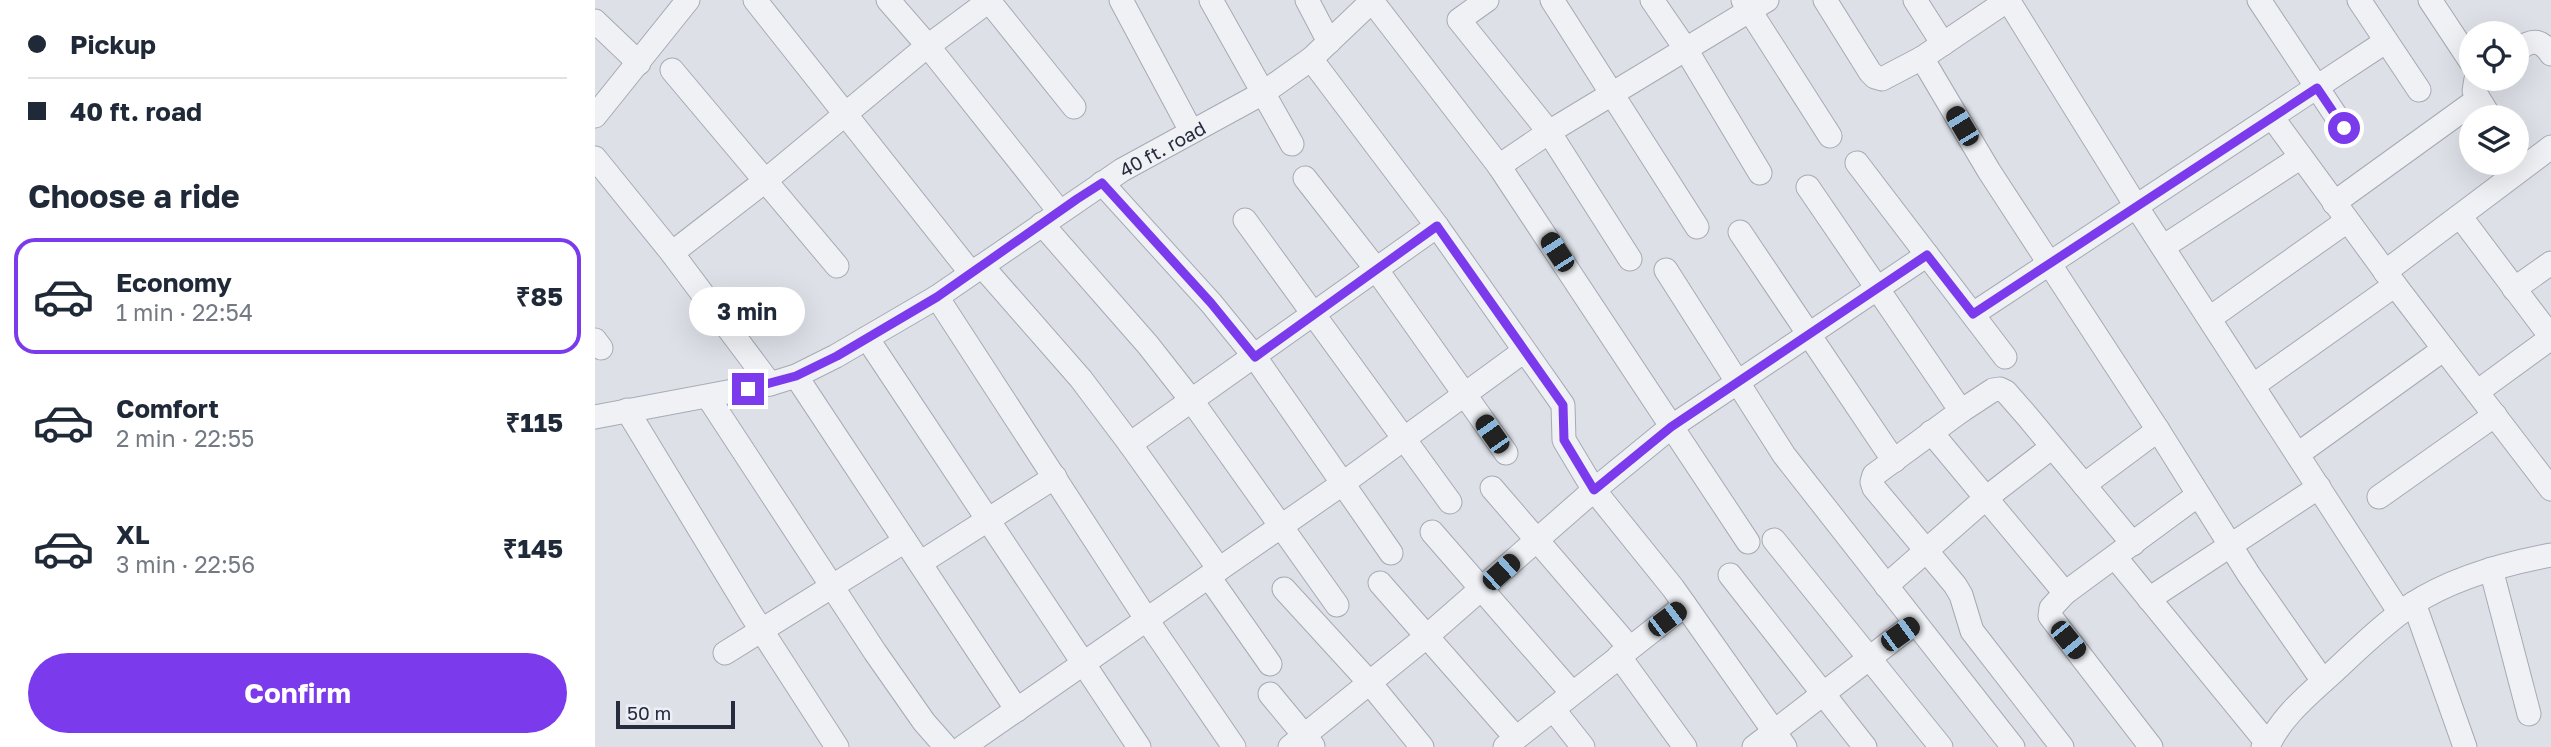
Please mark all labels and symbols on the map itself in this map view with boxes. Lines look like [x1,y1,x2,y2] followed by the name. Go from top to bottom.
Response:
[1943,103,1982,149] car
[2328,112,2360,144] route start
[1115,115,1209,181] street label: 40 ft. road
[1537,229,1578,275] car
[690,288,806,336] callout: 3 min
[732,373,764,405] route end
[1472,411,1513,457] car
[1479,550,1524,594] car
[1644,598,1691,640] car
[1877,613,1924,655] car
[2047,617,2090,663] car
[616,698,735,730] scale bar

